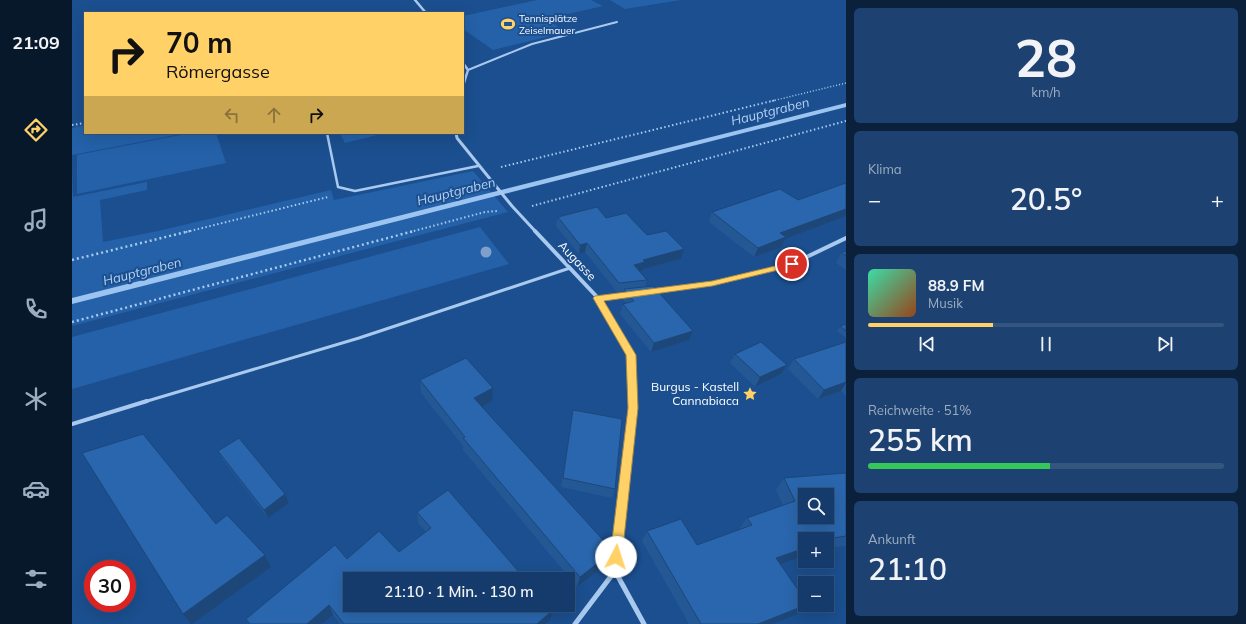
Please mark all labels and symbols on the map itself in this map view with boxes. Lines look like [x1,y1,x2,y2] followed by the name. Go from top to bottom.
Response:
[519,12,577,37] place label: Tennisplätze Zeiselmauer
[500,16,516,32] sports icon: Tennisplätze Zeiselmauer
[729,94,811,128] water label: Hauptgraben
[415,174,497,208] water label: Hauptgraben
[555,238,599,284] street label: Augasse
[775,247,809,281] pin
[101,254,183,288] water label: Hauptgraben
[651,379,739,408] place label: Burgus - Kastell Cannabiaca
[742,386,758,402] place icon: Burgus - Kastell Cannabiaca
[595,536,637,578] position arrow
[84,560,136,612] speed limit sign: 30

